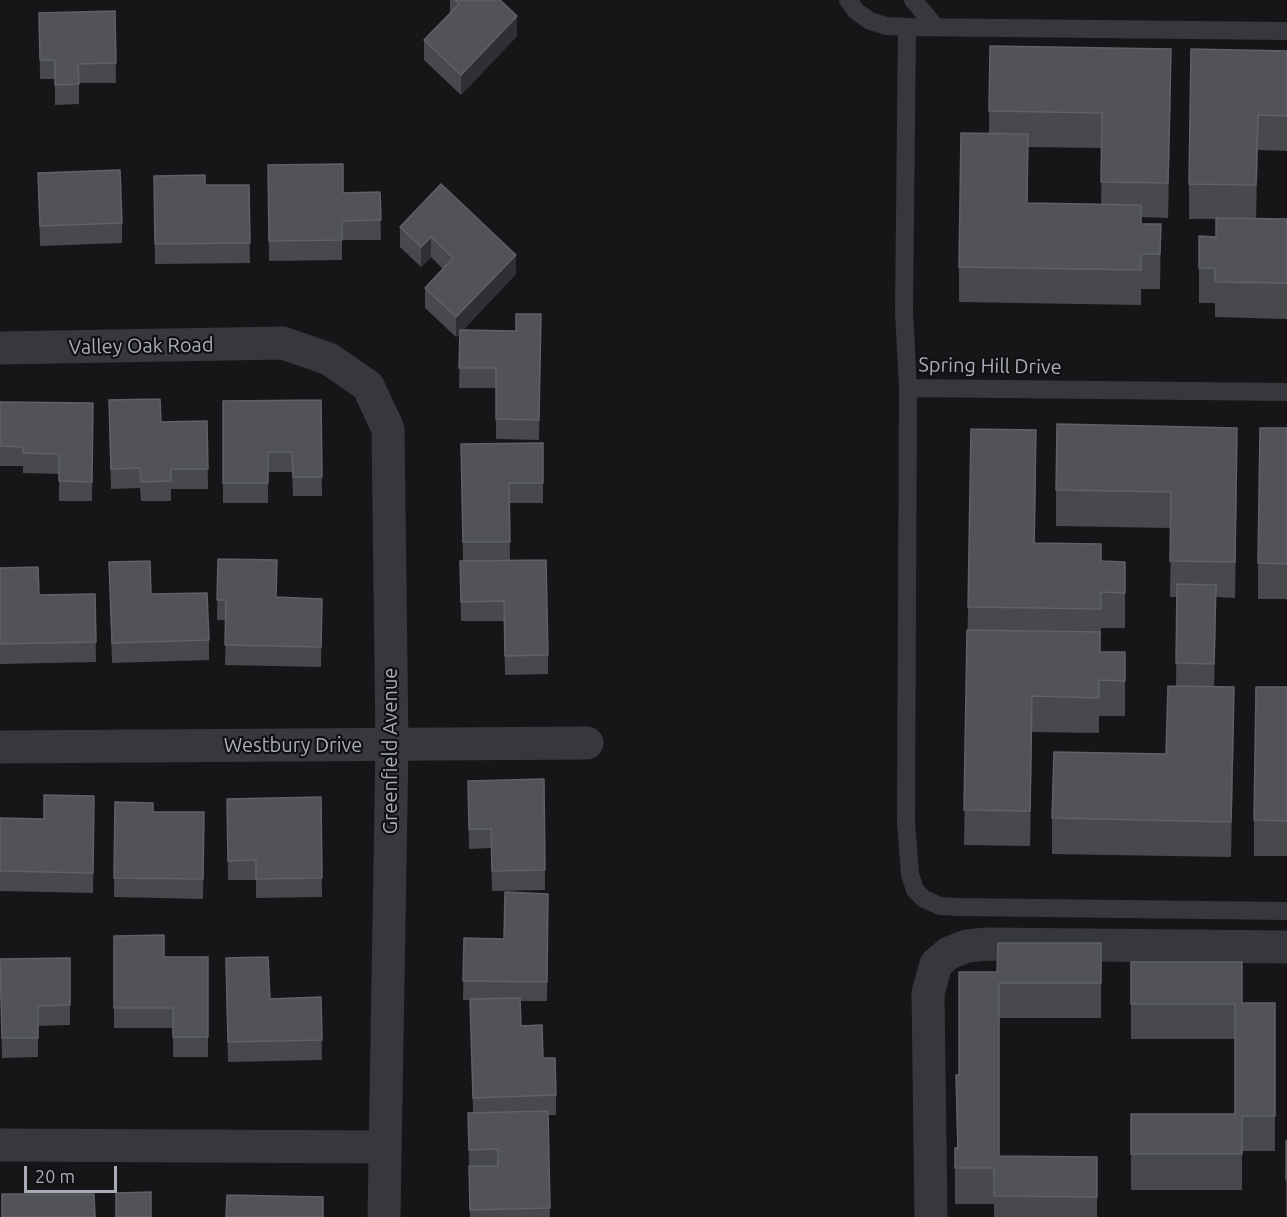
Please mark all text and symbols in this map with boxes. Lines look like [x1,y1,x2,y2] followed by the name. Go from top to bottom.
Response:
[68,333,214,359] street label: Valley Oak Road
[918,353,1062,379] street label: Spring Hill Drive
[378,668,402,834] street label: Greenfield Avenue
[224,733,362,757] street label: Westbury Drive
[27,1154,120,1192] scale bar
[35,1166,75,1186] text: 20 m

